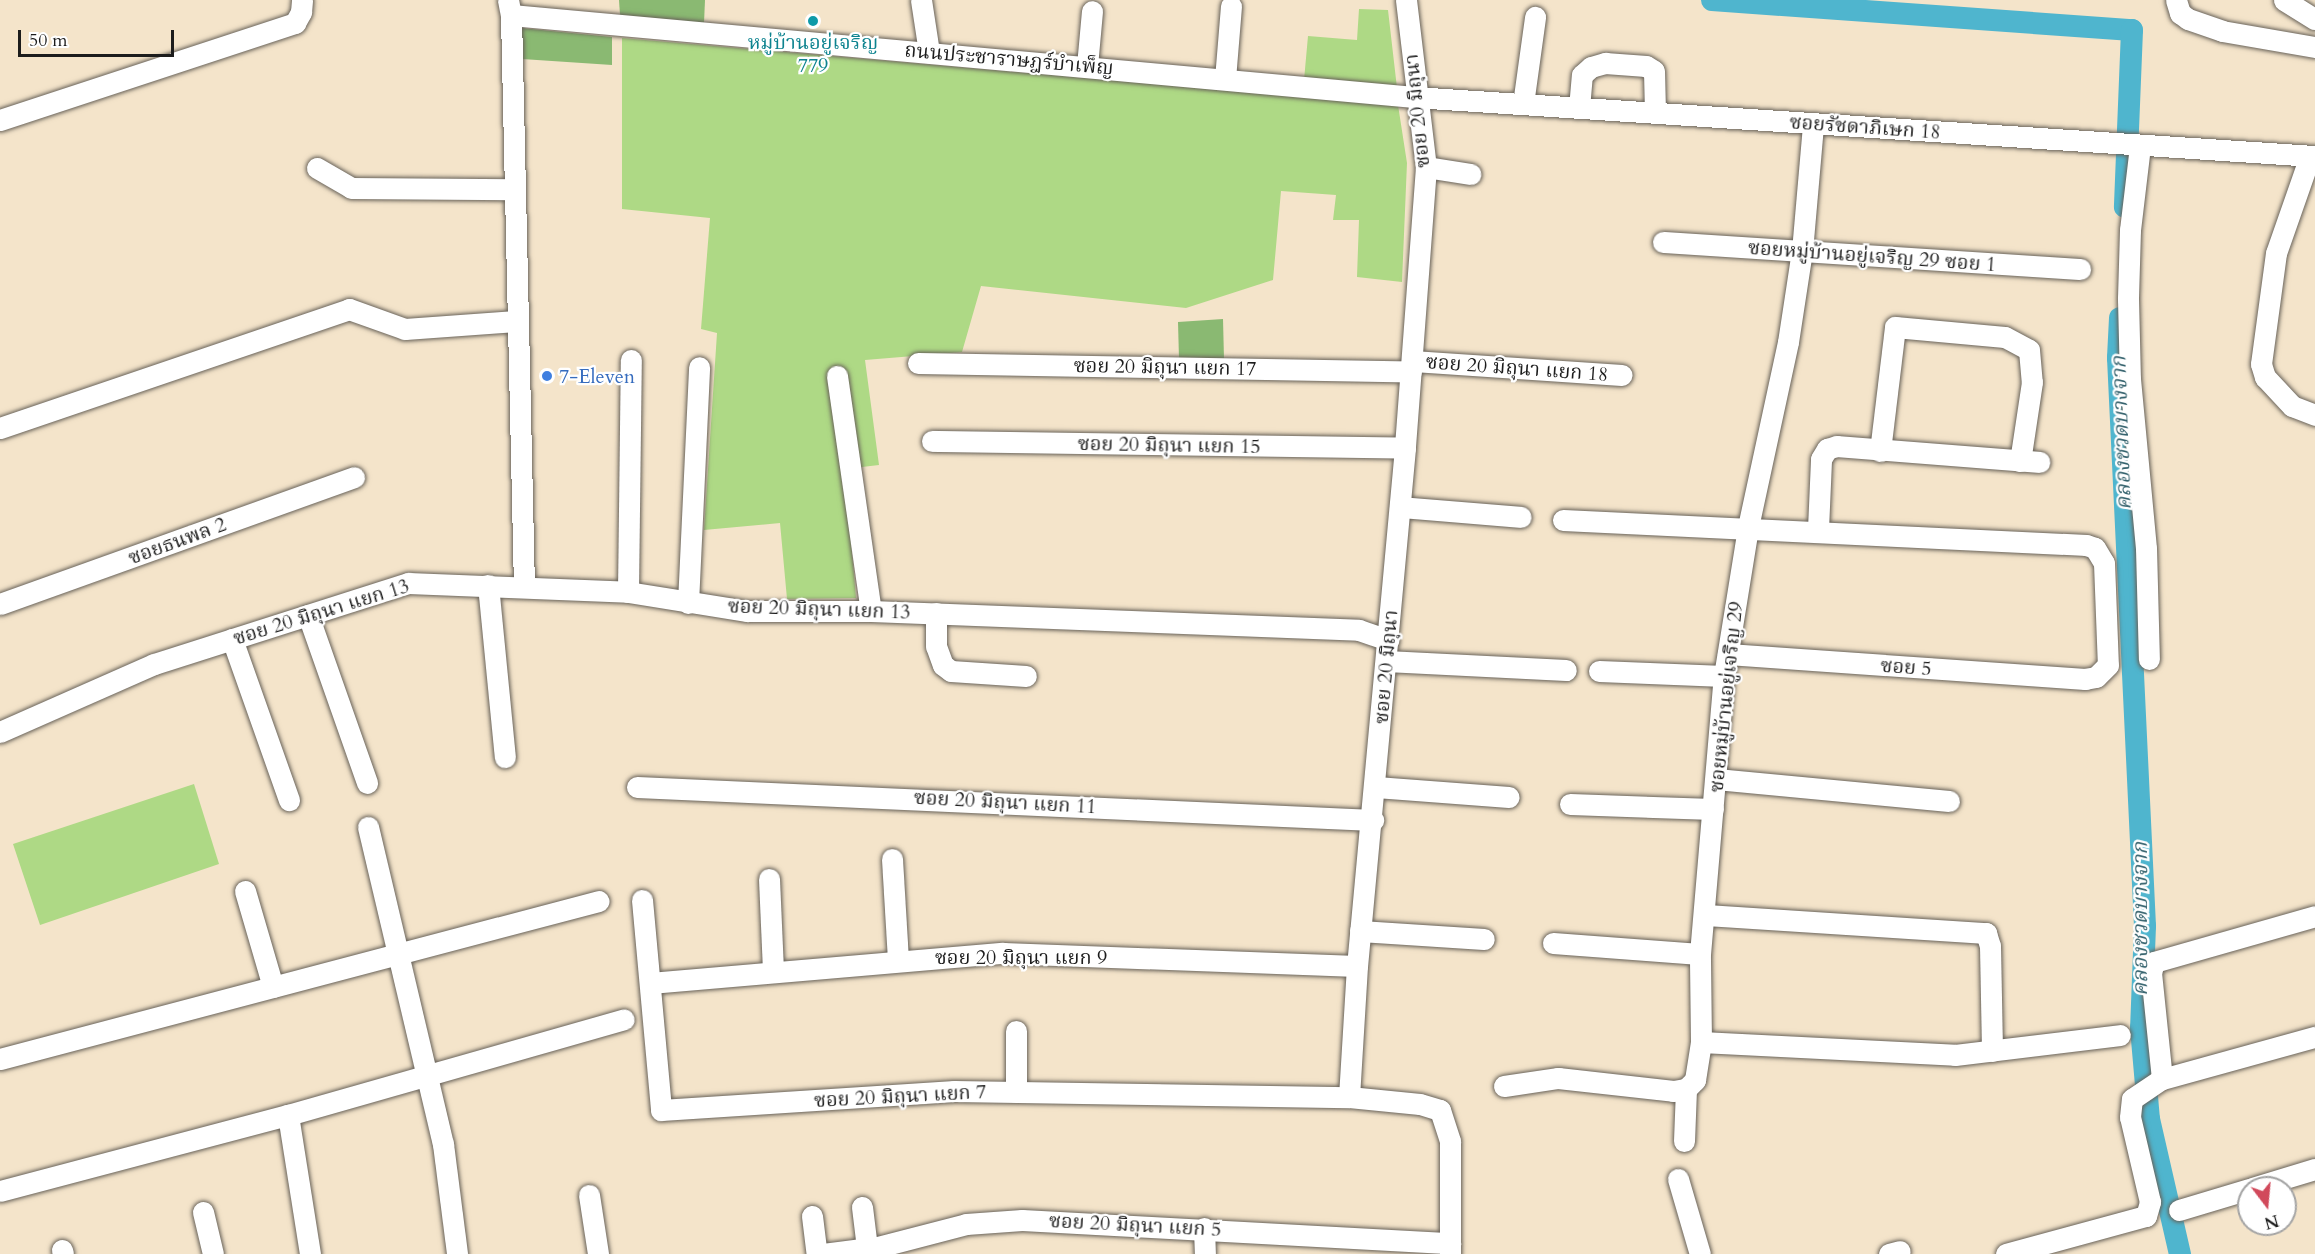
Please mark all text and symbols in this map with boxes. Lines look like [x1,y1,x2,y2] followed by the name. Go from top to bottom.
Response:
[806,14,820,28] marker: หมู่บ้านอยู่เจริญ 779
[21,18,177,56] scale bar
[29,28,68,53] text: 50 m
[748,30,878,77] place label: หมู่บ้านอยู่เจริญ 779
[903,38,1115,80] street label: ถนนประชาราษฎร์บำเพ็ญ
[1399,53,1435,169] street label: ซอย 20 มิถุนา
[1789,110,1941,144] street label: ซอยรัชดาภิเษก 18
[1747,235,1997,277] street label: ซอยหมู่บ้านอยู่เจริญ 29 ซอย 1
[1425,350,1609,386] street label: ซอย 20 มิถุนา แยก 18
[1073,353,1257,381] street label: ซอย 20 มิถุนา แยก 17
[2107,356,2137,510] water label: คลองชวดบางจาก
[559,364,635,388] place label: 7-Eleven
[540,369,554,383] marker: 7-Eleven
[1077,431,1261,459] street label: ซอย 20 มิถุนา แยก 15
[125,512,229,570] street label: ซอยธนพล 2
[230,574,412,650] street label: ซอย 20 มิถุนา แยก 13
[727,594,911,624] street label: ซอย 20 มิถุนา แยก 13
[1704,600,1748,794] street label: ซอยหมู่บ้านอยู่เจริญ 29
[1369,609,1403,725] street label: ซอย 20 มิถุนา
[1880,653,1932,681] street label: ซอย 5
[913,785,1097,819] street label: ซอย 20 มิถุนา แยก 11
[2128,842,2154,996] water label: คลองชวดบางจาก
[935,945,1107,969] street label: ซอย 20 มิถุนา แยก 9
[813,1079,987,1113] street label: ซอย 20 มิถุนา แยก 7
[2237,1176,2297,1236] north arrow
[1048,1208,1222,1242] street label: ซอย 20 มิถุนา แยก 5
[2262,1209,2281,1234] text: N

